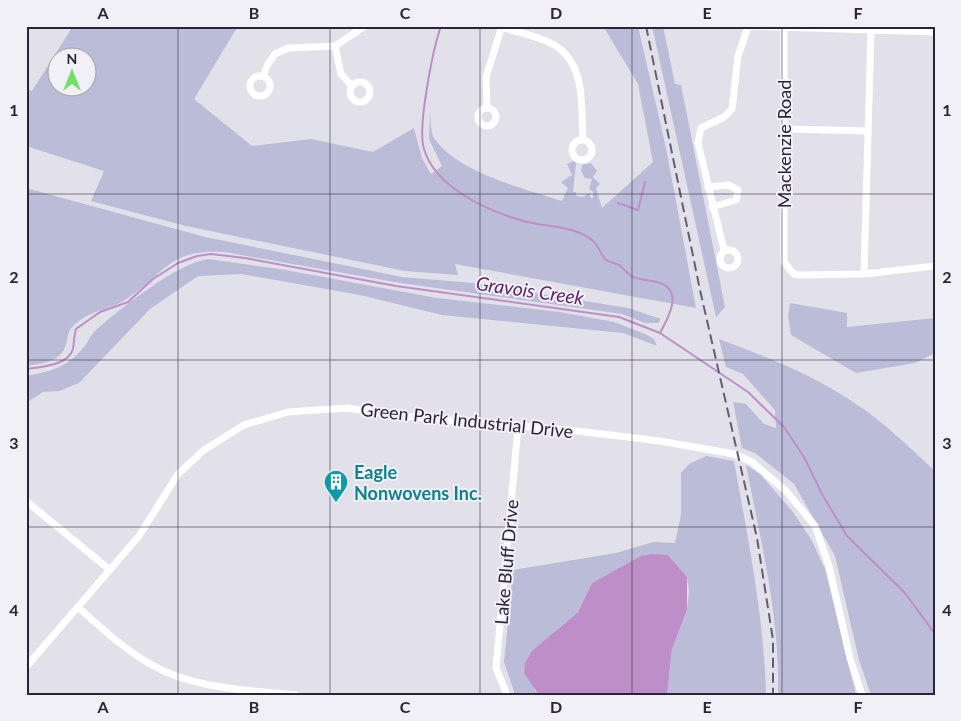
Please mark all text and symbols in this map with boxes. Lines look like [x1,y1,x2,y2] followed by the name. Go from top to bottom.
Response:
[96,3,109,22] text: A
[249,3,259,22] text: B
[400,3,411,22] text: C
[550,3,562,22] text: D
[702,3,712,22] text: E
[853,3,863,22] text: F
[48,48,98,98] north arrow
[67,50,77,67] text: N
[773,80,795,208] street label: Mackenzie Road
[9,100,19,119] text: 1
[942,100,952,119] text: 1
[9,267,19,286] text: 2
[942,267,952,286] text: 2
[475,271,586,309] water label: Gravois Creek
[360,398,574,442] street label: Green Park Industrial Drive
[9,433,19,452] text: 3
[942,433,952,452] text: 3
[354,461,482,504] place label: Eagle Nonwovens Inc.
[323,469,349,503] building icon: Eagle Nonwovens Inc.
[490,498,522,626] street label: Lake Bluff Drive
[9,600,19,619] text: 4
[942,600,952,619] text: 4
[96,697,109,716] text: A
[249,697,259,716] text: B
[400,697,411,716] text: C
[550,697,562,716] text: D
[702,697,712,716] text: E
[853,697,863,716] text: F

